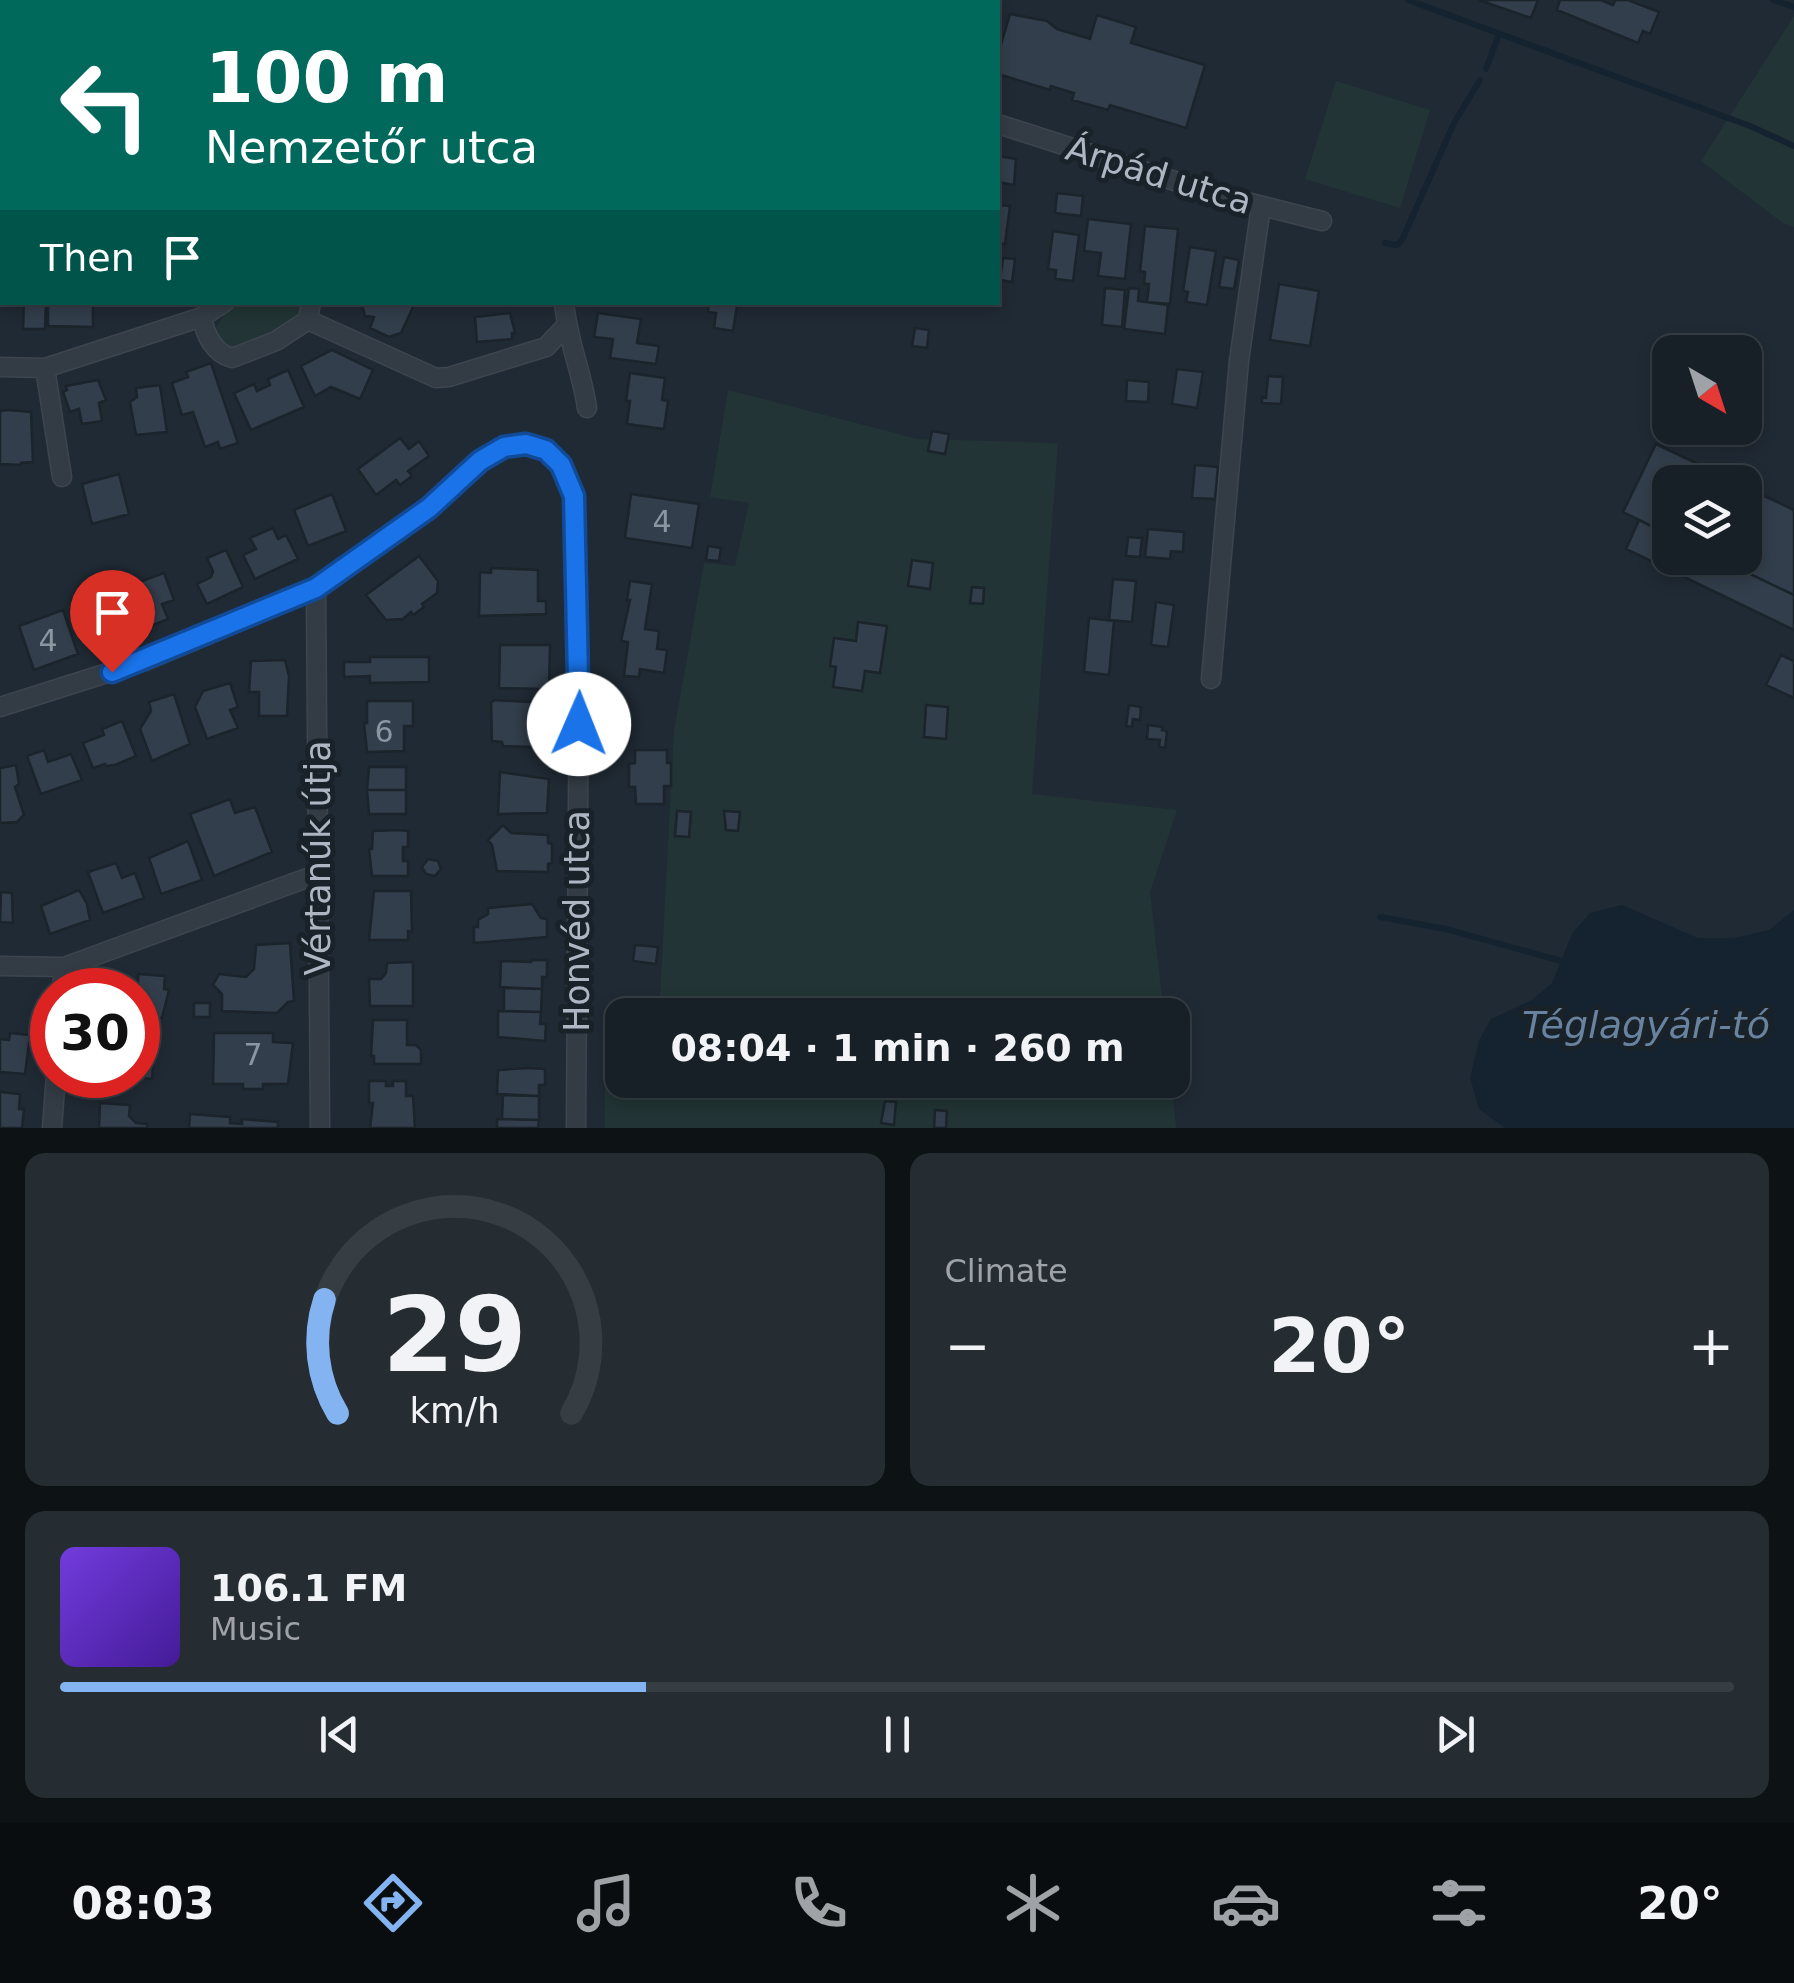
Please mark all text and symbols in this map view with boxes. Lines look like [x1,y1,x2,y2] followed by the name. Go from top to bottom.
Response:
[205,37,448,119] text: 100 m
[40,40,170,170] icon: left
[205,121,538,174] text: Nemzetőr utca
[1061,127,1257,222] street label: Árpád utca
[155,230,210,285] icon: arrive
[40,236,135,280] text: Then
[1652,335,1762,445] north arrow
[1652,335,1762,575] map controls
[1652,465,1762,575] button: layers
[652,504,672,539] house number: 4
[70,570,155,673] pin
[85,585,140,640] icon: arrive
[38,623,58,658] house number: 4
[527,672,631,776] position arrow
[374,714,394,749] house number: 6
[298,740,338,976] street label: Vértanúk útja
[557,810,597,1032] street label: Honvéd utca
[30,968,160,1098] speed limit sign: 30
[1522,1003,1770,1047] water label: Téglagyári-tó
[670,1026,1125,1070] text: 08:04 · 1 min · 260 m
[243,1037,263,1072] house number: 7
[945,1252,1068,1290] text: Climate
[382,1274,527,1396] text: 29
[1268,1302,1410,1390] text: 20°
[945,1314,991,1378] text: −
[1688,1314,1734,1378] text: +
[410,1390,500,1431] text: km/h
[210,1566,407,1610] text: 106.1 FM
[210,1610,301,1648] text: Music
[312,1707,367,1762] icon: previous
[870,1707,925,1762] icon: pause
[1428,1707,1483,1762] icon: next
[358,1868,428,1938] icon: directions
[571,1868,641,1938] icon: music
[784,1868,854,1938] icon: phone
[998,1868,1068,1938] icon: climate
[1211,1868,1281,1938] icon: car
[1424,1868,1494,1938] icon: filters
[72,1877,215,1930] text: 08:03
[1637,1877,1722,1930] text: 20°

